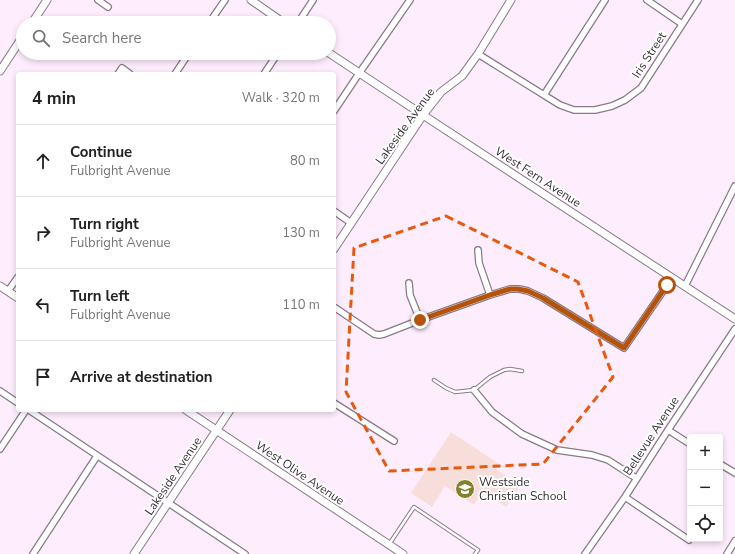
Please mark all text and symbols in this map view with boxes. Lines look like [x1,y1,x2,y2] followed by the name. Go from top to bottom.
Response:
[16,16,336,60] search box
[30,27,52,49] icon: search
[62,28,142,48] text: Search here
[628,28,670,81] street label: Iris Street
[372,85,438,167] street label: Lakeside Avenue
[32,87,76,110] text: 4 min
[242,89,320,107] text: Walk · 320 m
[70,142,132,162] text: Continue
[492,143,584,211] street label: West Fern Avenue
[32,150,54,172] icon: ahead
[290,152,320,170] text: 80 m
[70,162,171,180] text: Fulbright Avenue
[70,214,139,234] text: Turn right
[32,222,54,244] icon: right
[282,224,320,242] text: 130 m
[70,234,171,252] text: Fulbright Avenue
[658,276,676,294] route start
[70,286,129,306] text: Turn left
[32,294,54,316] icon: left
[282,296,320,314] text: 110 m
[70,306,171,324] text: Fulbright Avenue
[411,311,429,329] route end
[32,366,54,388] icon: arrive
[70,367,213,387] text: Arrive at destination
[619,393,683,479] street label: Bellevue Avenue
[141,434,205,518] street label: Lakeside Avenue
[687,434,723,542] map controls
[687,434,723,470] button: +
[252,437,348,509] street label: West Olive Avenue
[687,470,723,506] button: −
[479,474,567,504] place label: Westside Christian School
[454,478,476,500] school or university icon: Westside Christian School
[687,506,723,542] button: locate

